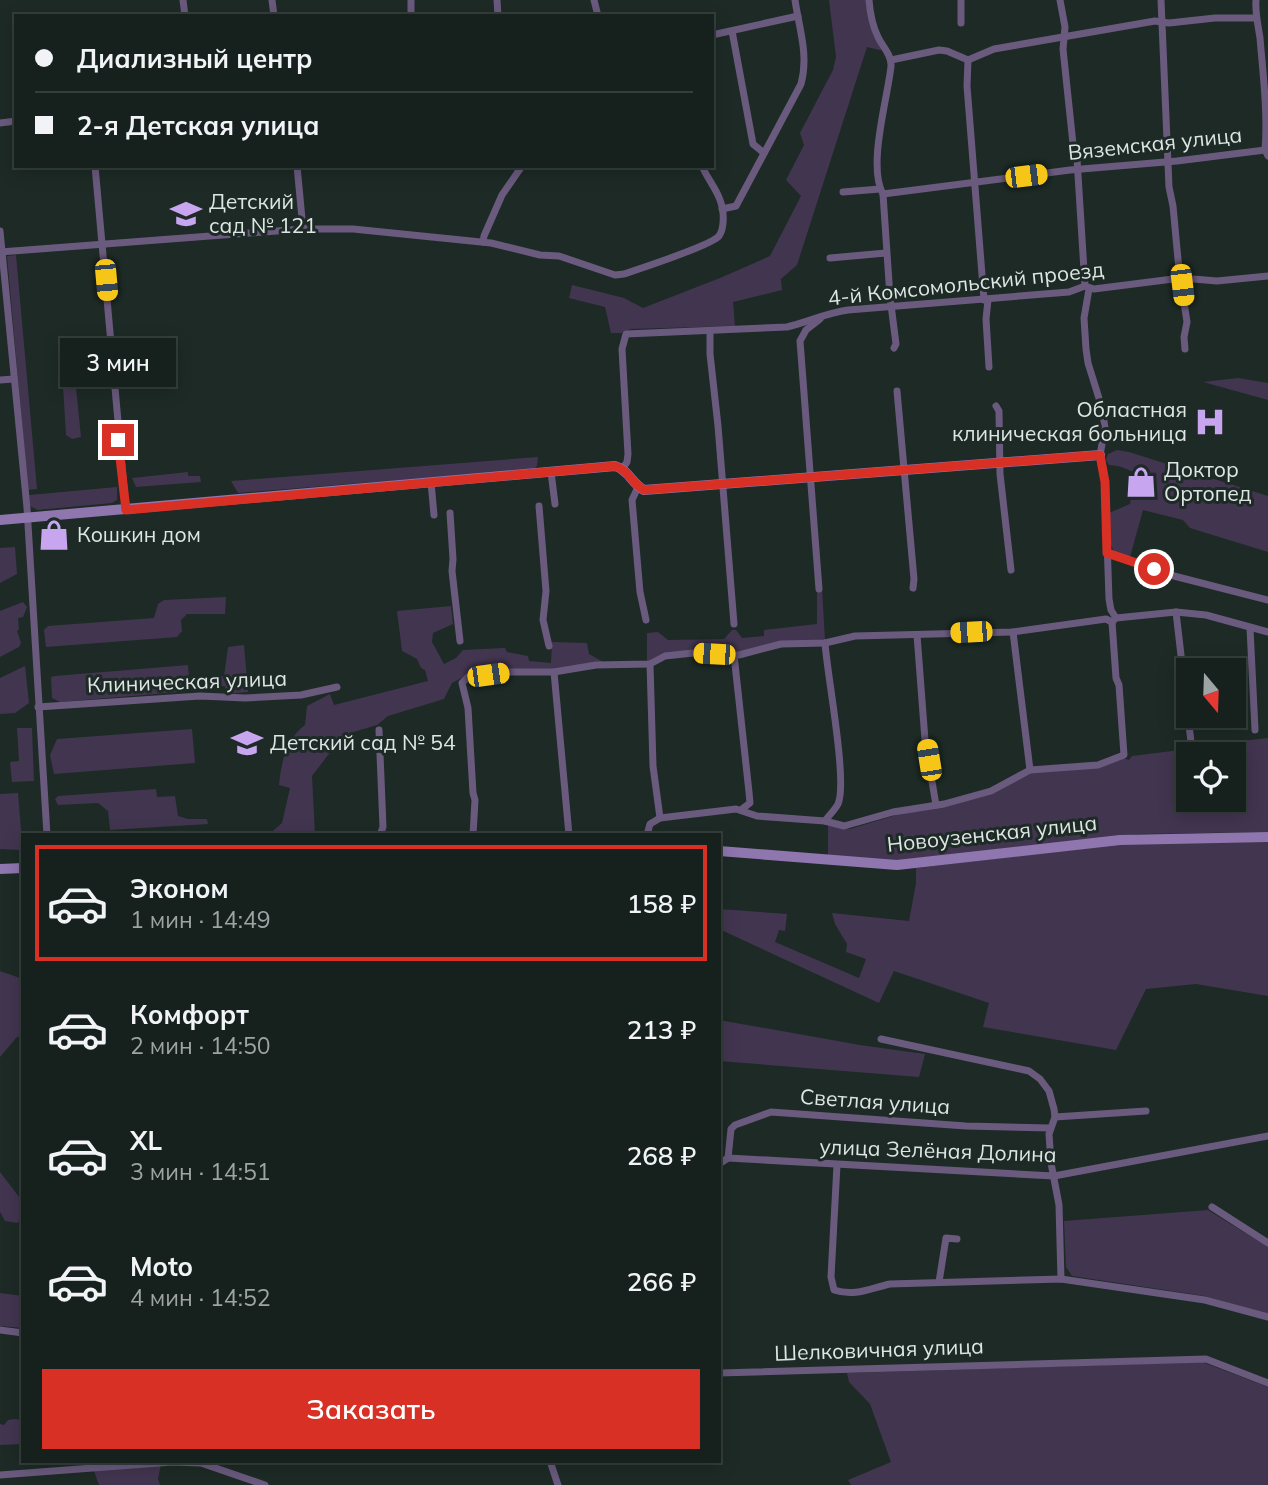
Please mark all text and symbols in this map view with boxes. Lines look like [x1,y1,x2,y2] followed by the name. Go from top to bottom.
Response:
[77,42,312,75] text: Диализный центр
[77,109,320,142] text: 2-я Детская улица
[1066,121,1243,165] street label: Вяземская улица
[1004,163,1049,189] car
[209,188,317,238] place label: Детский сад № 121
[169,197,203,231] school or university icon: Детский сад № 121
[827,256,1105,310] street label: 4-й Комсомольский проезд
[94,258,119,302] car
[1170,263,1195,307] car
[60,338,176,388] callout: 3 мин
[86,348,150,377] text: 3 мин
[952,396,1187,446] place label: Областная клиническая больница
[1193,405,1227,439] hospital icon: Областная клиническая больница
[102,424,134,456] route end
[1164,456,1252,506] place label: Доктор Ортопед
[1124,465,1158,499] shop icon: Доктор Ортопед
[37,518,71,552] shop icon: Кошкин дом
[77,521,201,547] place label: Кошкин дом
[1138,553,1170,585] route start
[950,620,993,644] car
[693,642,736,666] car
[1176,658,1246,728] north arrow
[1176,658,1246,812] map controls
[466,662,511,688] car
[87,665,287,697] street label: Клиническая улица
[230,726,264,760] school or university icon: Детский сад № 54
[270,729,456,755] place label: Детский сад № 54
[916,738,943,782] car
[1176,742,1246,812] button: locate
[886,809,1098,857] street label: Новоузенская улица
[46,872,109,935] icon: car
[130,872,229,905] text: Эконом
[627,887,696,920] text: 158 ₽
[130,905,270,934] text: 1 мин · 14:49
[46,998,109,1061] icon: car
[130,998,249,1031] text: Комфорт
[627,1013,696,1046] text: 213 ₽
[130,1031,270,1060] text: 2 мин · 14:50
[799,1083,951,1119] street label: Светлая улица
[46,1124,109,1187] icon: car
[130,1124,162,1157] text: XL
[819,1133,1057,1167] street label: улица Зелёная Долина
[627,1139,696,1172] text: 268 ₽
[130,1157,270,1186] text: 3 мин · 14:51
[46,1250,109,1313] icon: car
[130,1250,193,1283] text: Moto
[627,1265,696,1298] text: 266 ₽
[130,1283,270,1312] text: 4 мин · 14:52
[774,1332,984,1366] street label: Шелковичная улица
[42,1369,700,1449] button: Заказать

